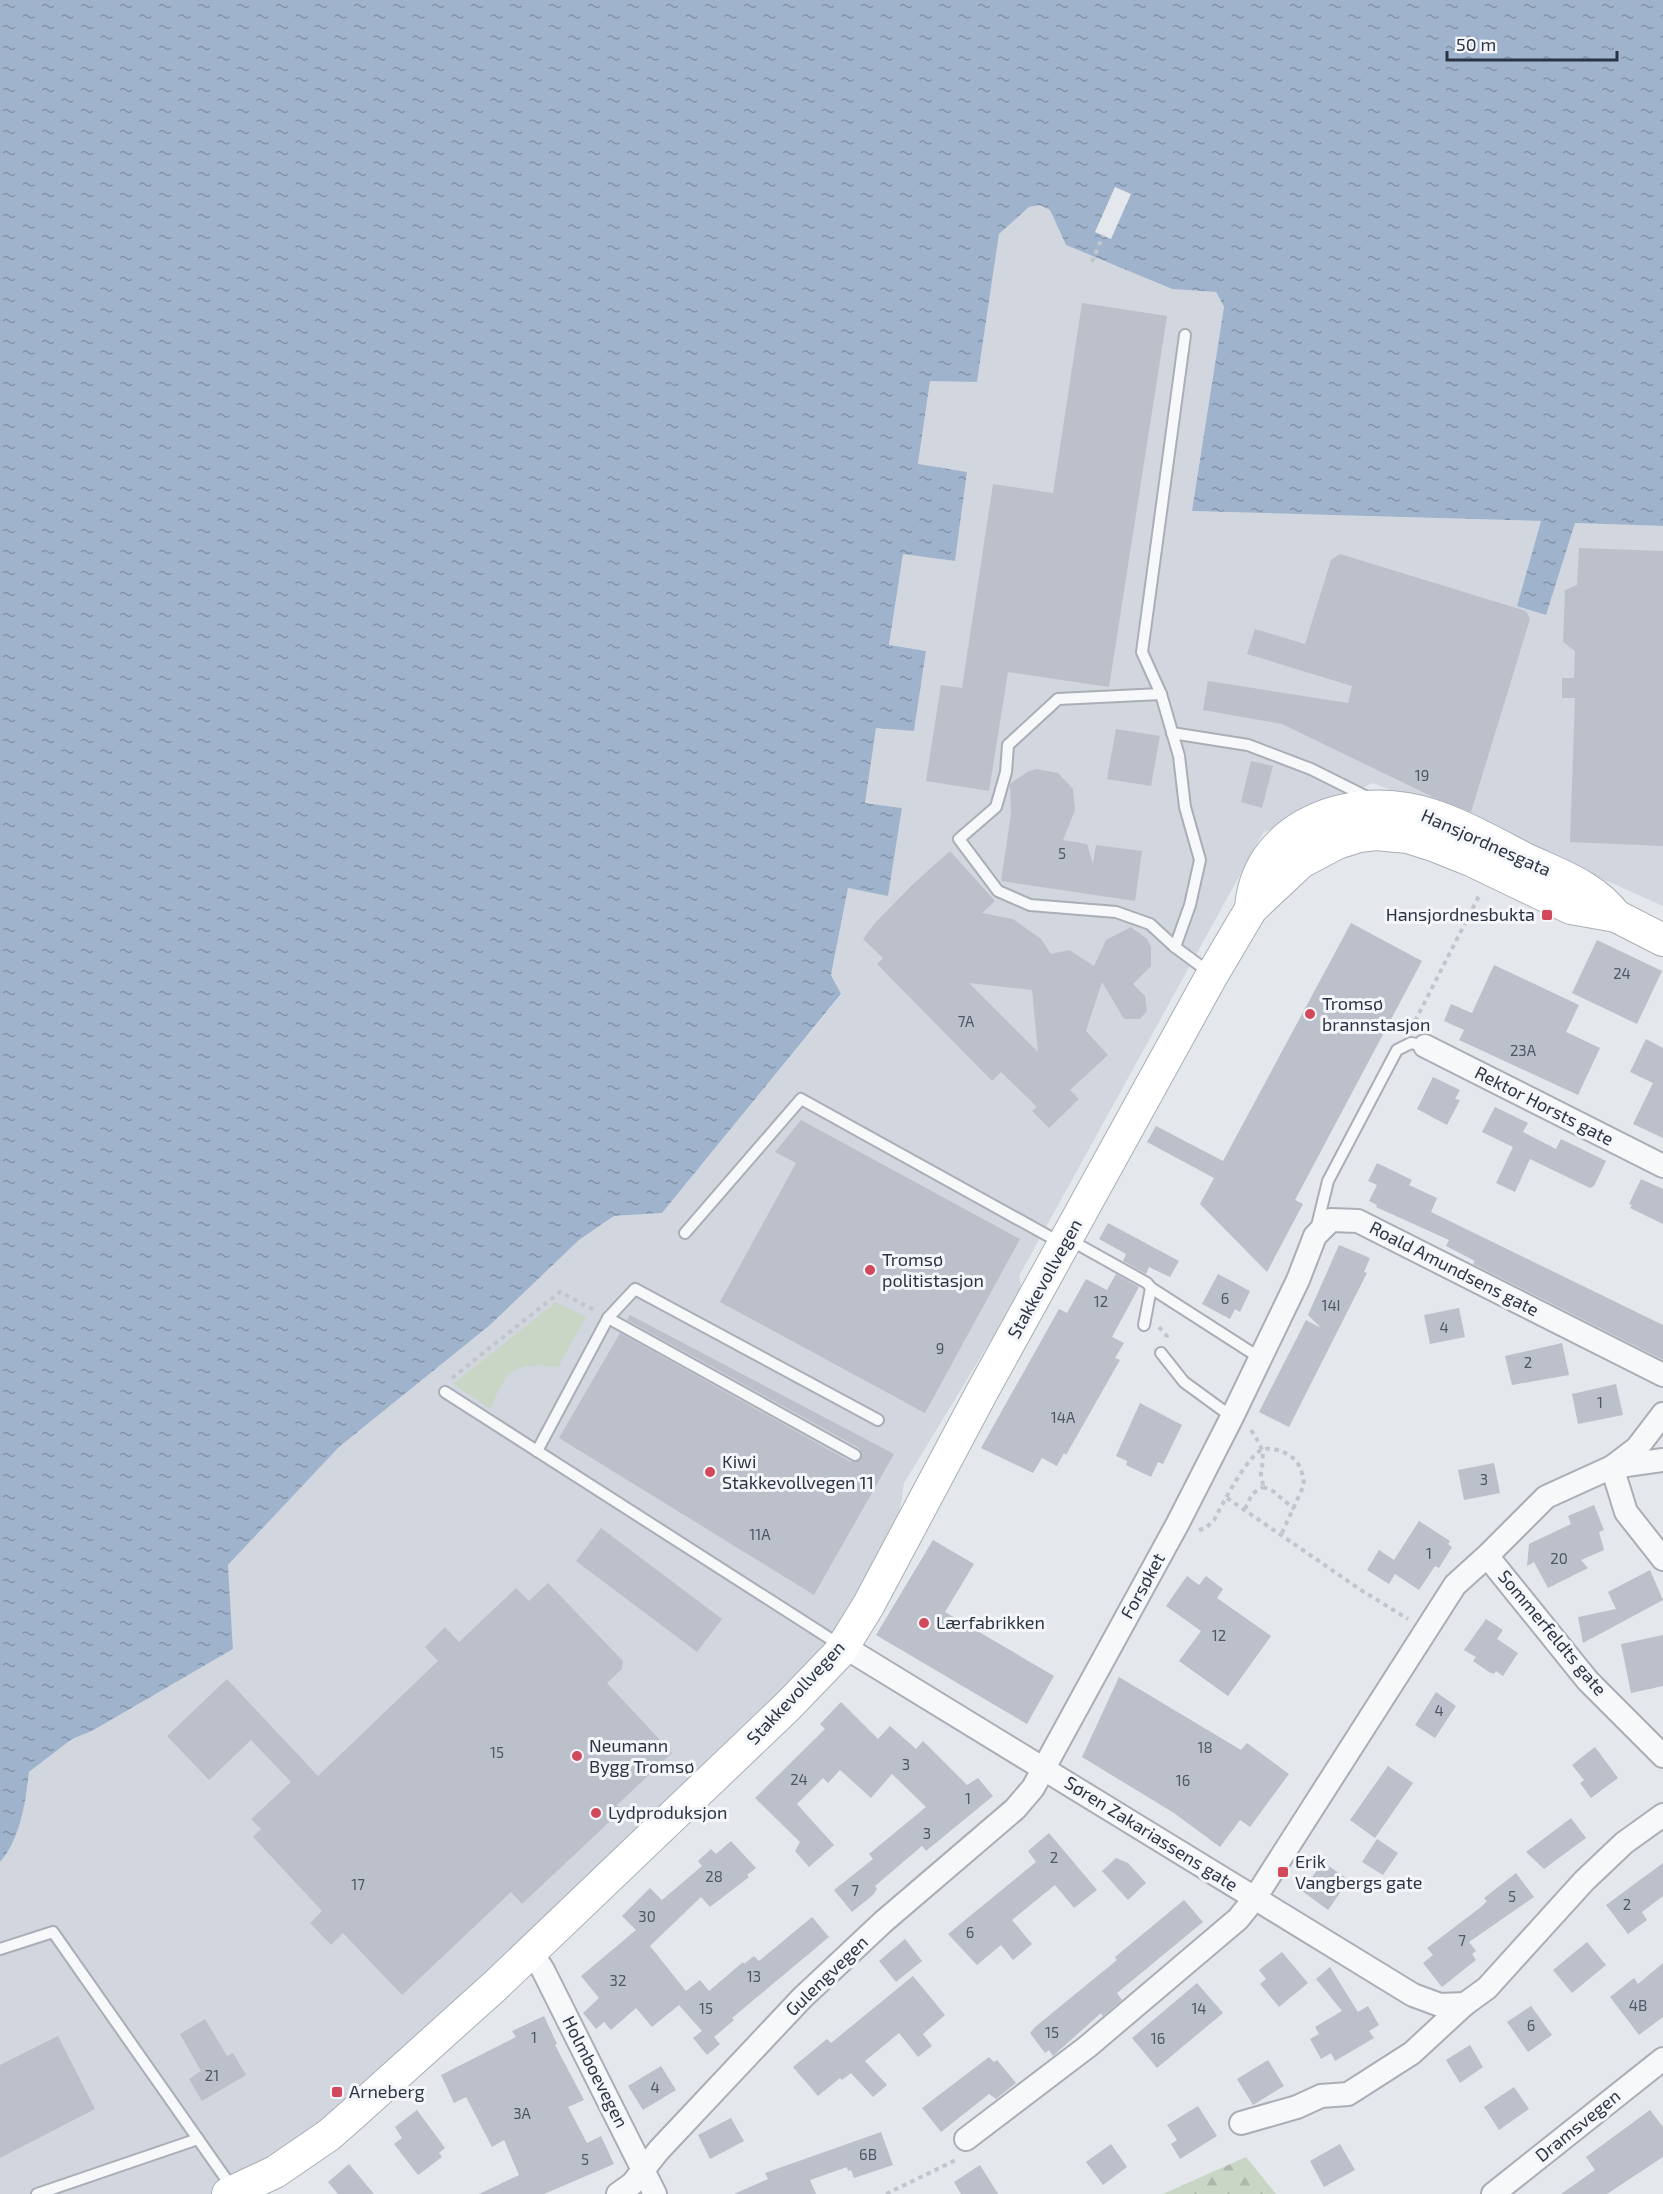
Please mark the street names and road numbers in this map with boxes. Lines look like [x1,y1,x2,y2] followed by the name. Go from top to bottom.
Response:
[1418,804,1555,880] street label: Hansjordnesgata
[1471,1061,1618,1150] street label: Rektor Horsts gate
[1002,1215,1086,1342] street label: Stakkevollvegen
[1366,1216,1543,1320] street label: Roald Amundsens gate
[1115,1549,1169,1622] street label: Forsøket
[1494,1565,1612,1700] street label: Sommerfeldts gate
[742,1636,849,1749] street label: Stakkevollvegen
[1061,1771,1242,1895] street label: Søren Zakariassens gate
[780,1930,872,2020] street label: Gulengvegen
[558,2012,634,2131] street label: Holmboevegen
[1530,2084,1624,2166] street label: Dramsvegen

